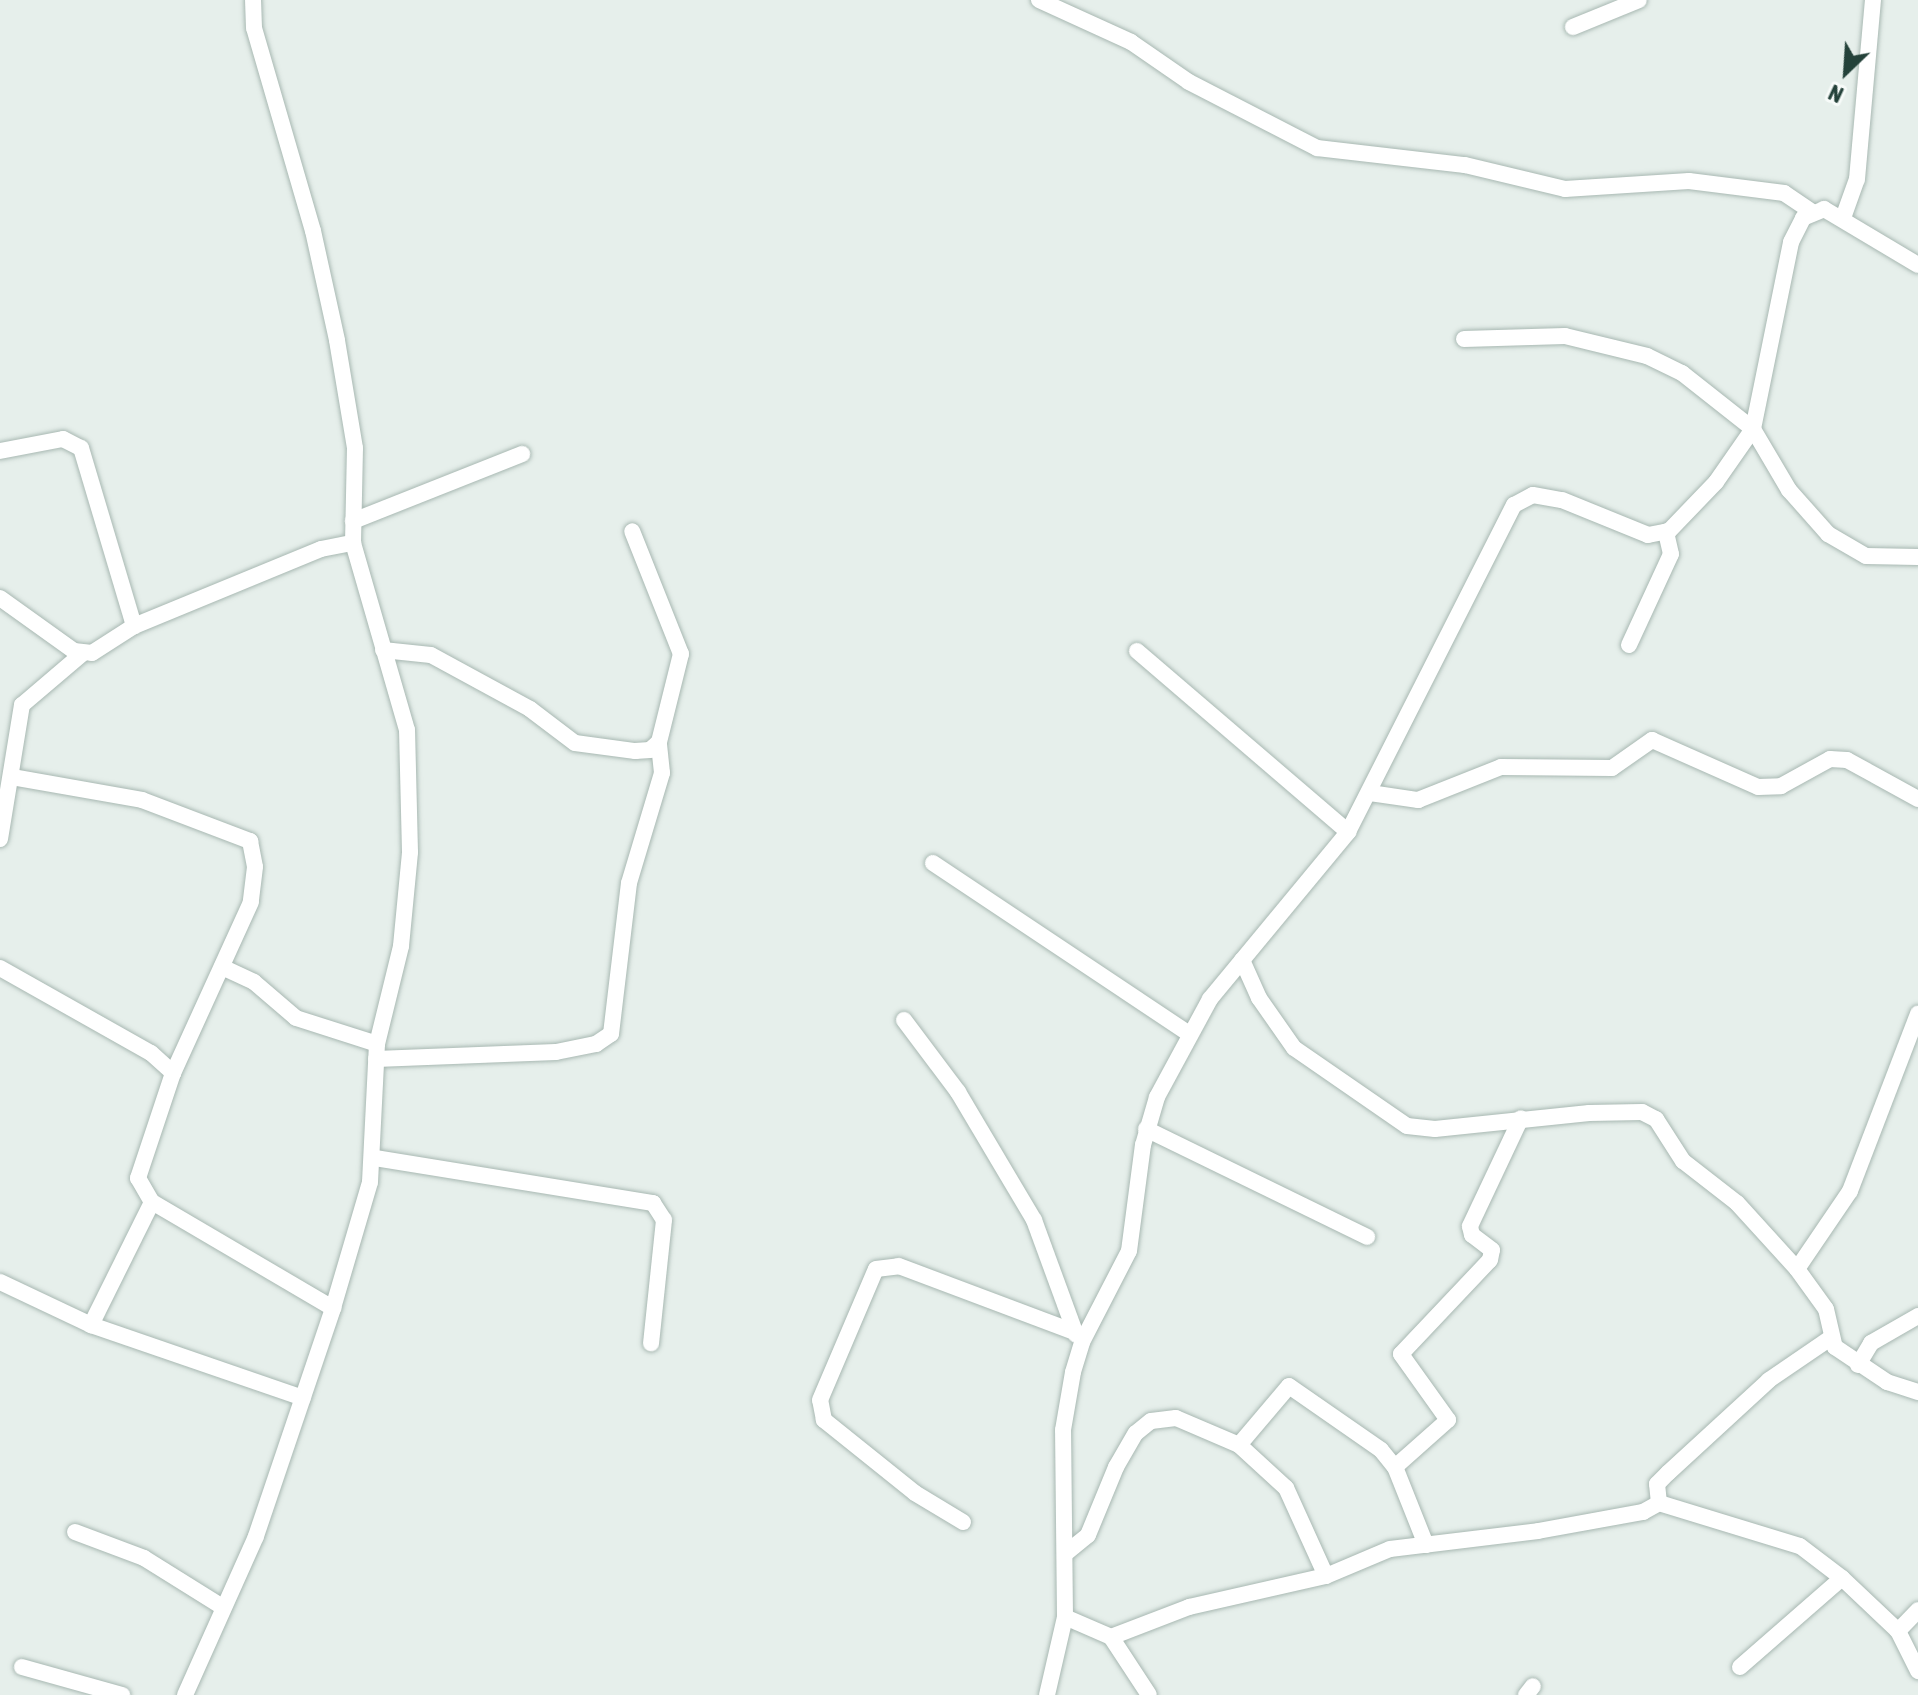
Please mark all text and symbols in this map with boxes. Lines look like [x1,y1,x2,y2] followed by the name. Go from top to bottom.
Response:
[1806,32,1886,112] north arrow
[1824,79,1847,108] text: N

